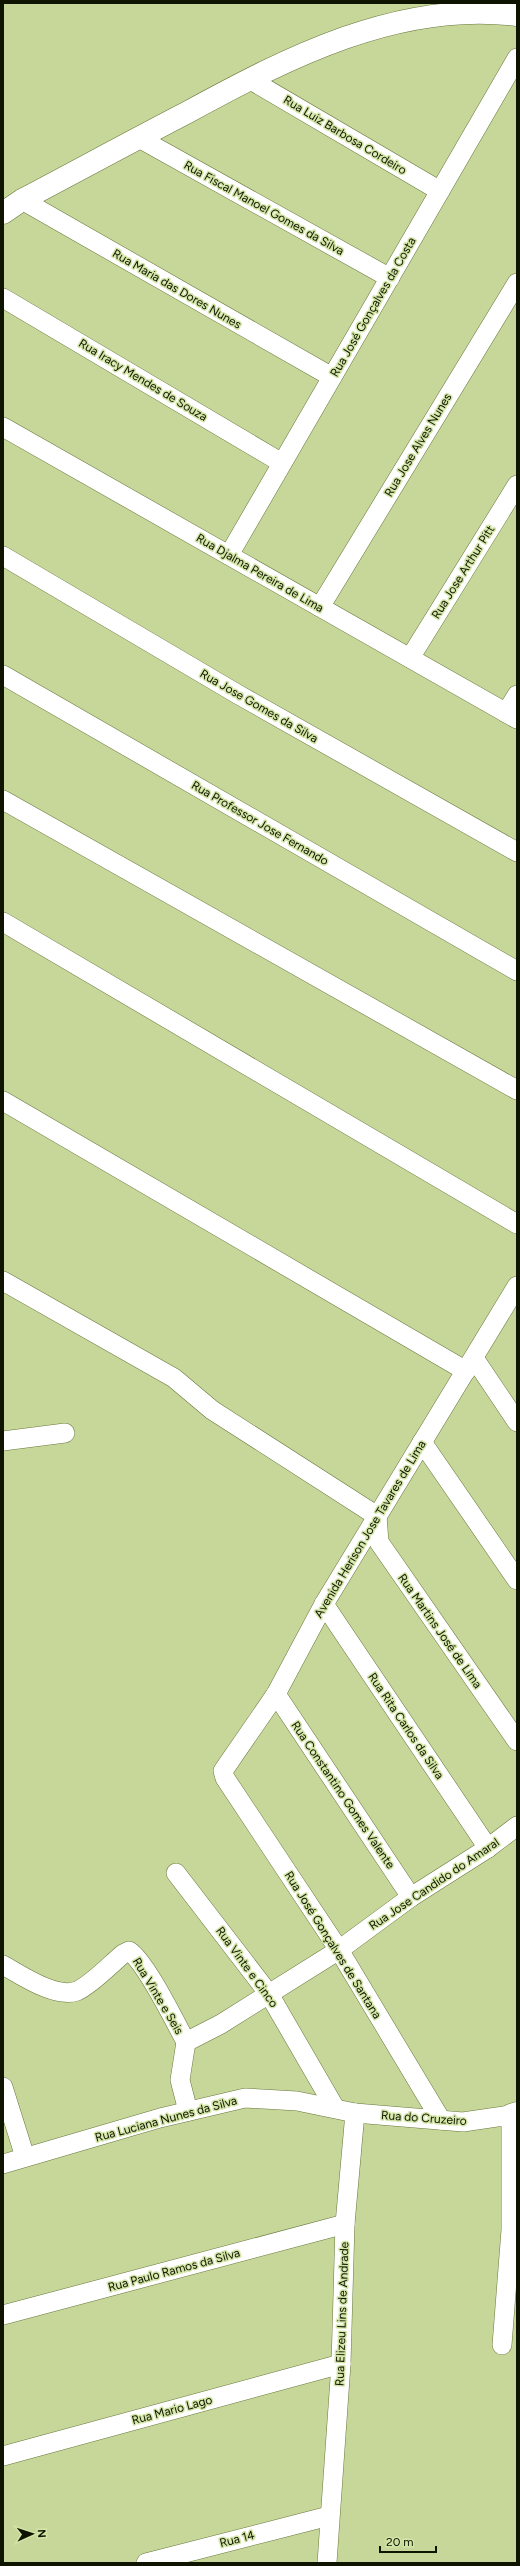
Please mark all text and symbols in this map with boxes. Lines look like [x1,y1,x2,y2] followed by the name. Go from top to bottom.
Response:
[281,93,409,177] street label: Rua Luiz Barbosa Cordeiro
[181,158,347,258] street label: Rua Fiscal Manoel Gomes da Silva
[327,235,419,379] street label: Rua José Gonçalves da Costa
[110,246,244,332] street label: Rua Maria das Dores Nunes
[76,336,210,424] street label: Rua Iracy Mendes de Souza
[382,390,455,499] street label: Rua Jose Alves Nunes
[429,522,498,621] street label: Rua Jose Arthur Pitt
[194,531,326,615] street label: Rua Djalma Pereira de Lima
[197,666,321,746] street label: Rua Jose Gomes da Silva
[189,778,331,868] street label: Rua Professor Jose Fernando
[311,1438,429,1620] street label: Avenida Herison Jose Tavares de Lima
[395,1571,485,1691] street label: Rua Martins José de Lima
[365,1670,447,1782] street label: Rua Rita Carlos da Silva
[288,1719,398,1872] street label: Rua Constantino Gomes Valente
[366,1835,502,1933] street label: Rua Jose Candido do Amaral
[282,1869,384,2021] street label: Rua José Gonçalves de Santana
[213,1924,281,2010] street label: Rua Vinte e Cinco
[130,1955,187,2037] street label: Rua Vinte e Seis
[94,2093,238,2145] street label: Rua Luciana Nunes da Silva
[381,2108,467,2128] street label: Rua do Cruzeiro
[332,2241,352,2386] street label: Rua Elizeu Lins de Andrade
[107,2246,241,2294] street label: Rua Paulo Ramos da Silva
[130,2393,214,2427] street label: Rua Mario Lago
[12,2514,52,2554] north arrow
[218,2528,257,2550] street label: Rua 14
[380,2528,436,2554] scale bar
[35,2529,48,2538] text: N
[386,2535,414,2549] text: 20 m

